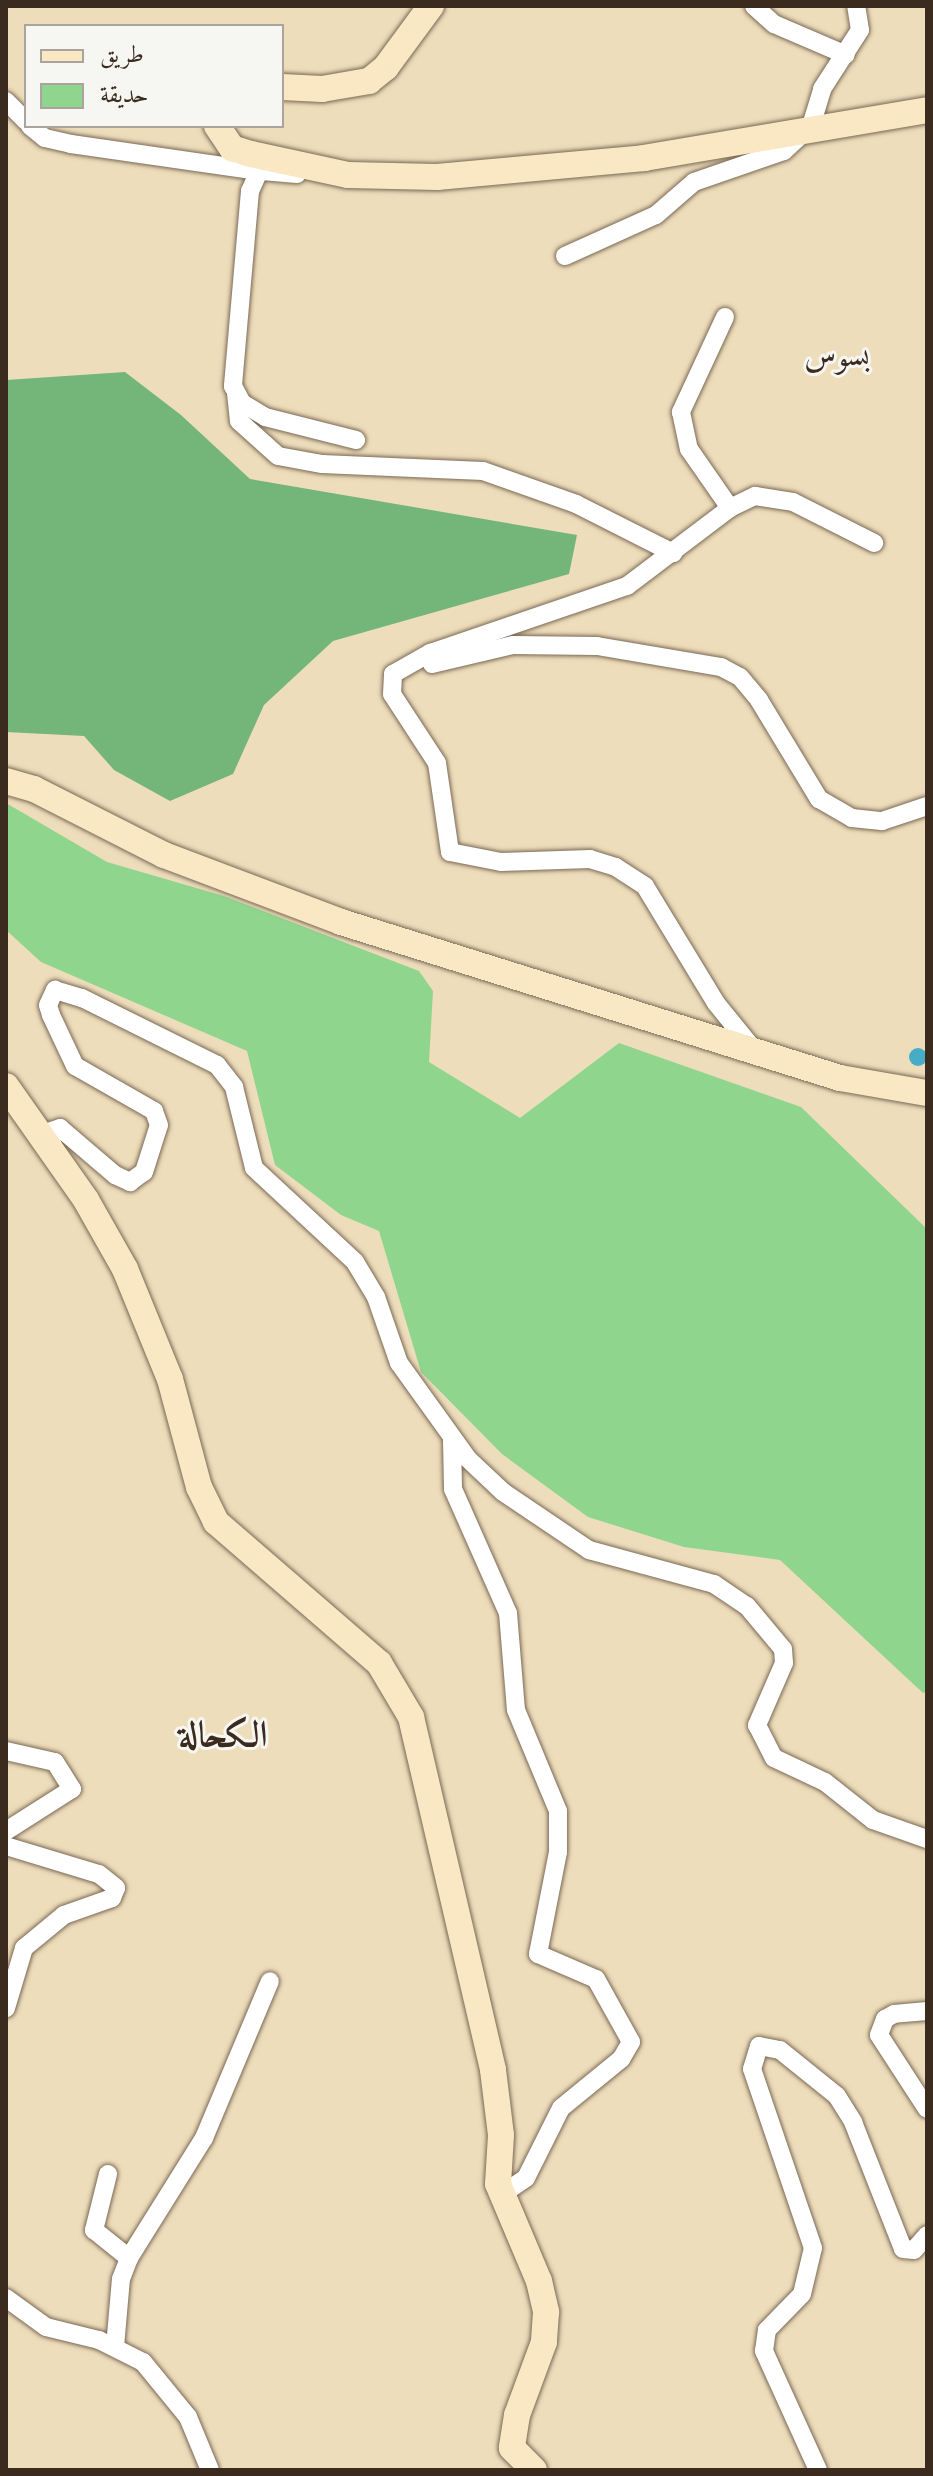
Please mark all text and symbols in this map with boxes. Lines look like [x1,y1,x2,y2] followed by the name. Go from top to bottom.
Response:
[24,24,284,128] legend
[100,39,144,73] text: طريق
[100,79,149,113] text: حديقة
[804,339,870,377] district label: بسوس
[178,1716,268,1760] district label: الكحالة

